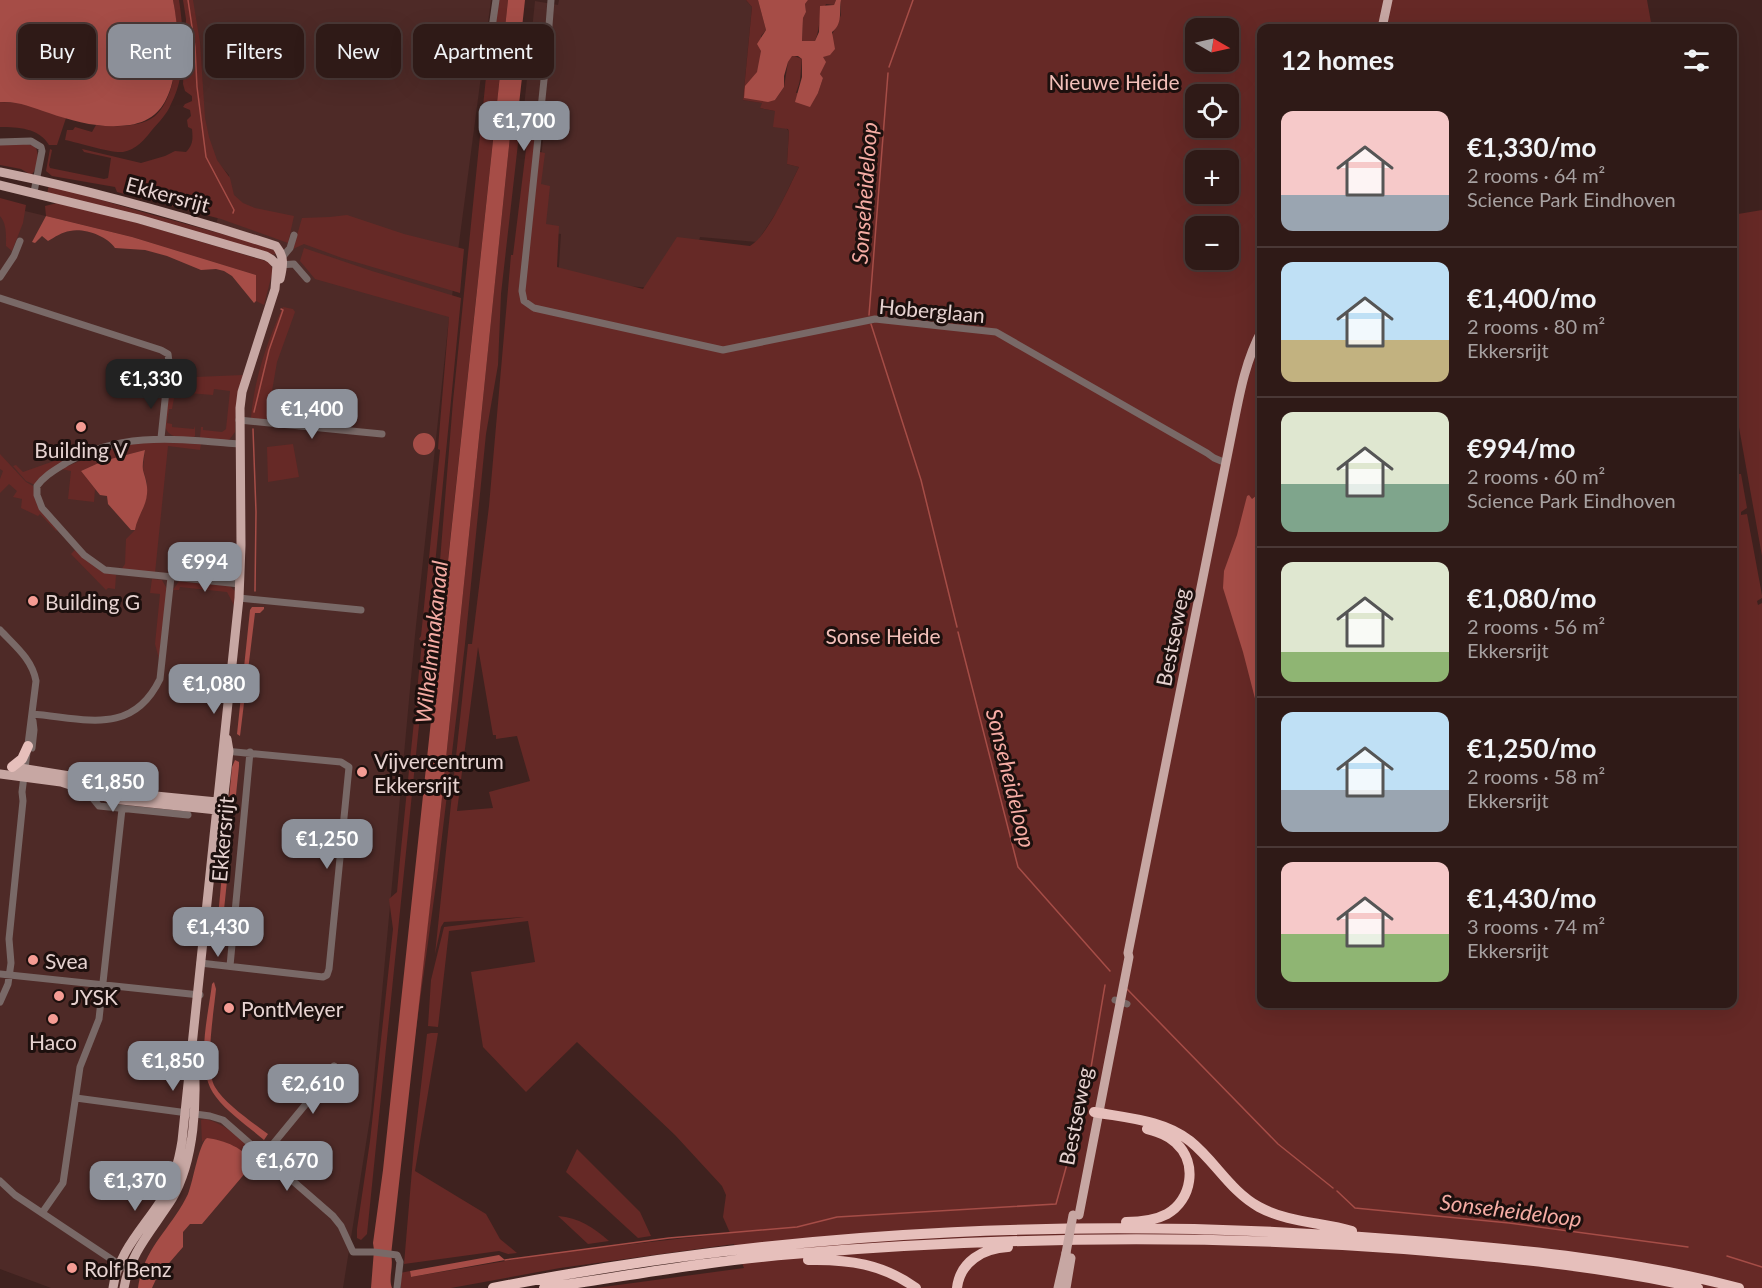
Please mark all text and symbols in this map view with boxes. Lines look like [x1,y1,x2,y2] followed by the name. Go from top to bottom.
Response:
[1185,18,1239,72] north arrow
[1185,18,1239,270] map controls
[18,24,96,78] chip: Buy
[108,24,193,78] chip: Rent
[205,24,304,78] chip: Filters
[316,24,401,78] chip: New
[413,24,554,78] chip: Apartment
[1281,44,1394,76] text: 12 homes
[1680,44,1713,77] icon: filters
[1048,69,1180,94] park label: Nieuwe Heide
[1185,84,1239,138] button: locate
[475,101,573,152] pin: €1,700
[493,108,555,132] text: €1,700
[846,121,882,265] water label: Sonseheideloop
[1467,131,1597,163] text: €1,330/mo
[1329,135,1401,207] icon: home
[1185,150,1239,204] button: +
[1467,163,1605,187] text: 2 rooms · 64 m²
[123,171,213,217] street label: Ekkersrijt
[1467,187,1676,211] text: Science Park Eindhoven
[1185,216,1239,270] button: −
[1467,282,1597,314] text: €1,400/mo
[1329,286,1401,358] icon: home
[878,293,986,327] street label: Hoberglaan
[1467,314,1605,338] text: 2 rooms · 80 m²
[1467,338,1549,362] text: Ekkersrijt
[102,359,200,410] pin: €1,330
[120,366,182,390] text: €1,330
[263,389,361,440] pin: €1,400
[281,396,343,420] text: €1,400
[74,420,88,434] marker: Building V
[1467,432,1575,464] text: €994/mo
[1329,436,1401,508] icon: home
[34,437,128,462] place label: Building V
[1467,464,1605,488] text: 2 rooms · 60 m²
[1467,488,1676,512] text: Science Park Eindhoven
[169,542,241,593] pin: €994
[182,549,228,573] text: €994
[409,559,453,725] water label: Wilhelminakanaal
[1467,582,1597,614] text: €1,080/mo
[1150,586,1194,688] street label: Bestseweg
[1329,586,1401,658] icon: home
[45,589,140,614] place label: Building G
[26,594,40,608] marker: Building G
[1467,614,1605,638] text: 2 rooms · 56 m²
[825,623,941,648] park label: Sonse Heide
[1467,638,1549,662] text: Ekkersrijt
[165,664,263,715] pin: €1,080
[183,671,245,695] text: €1,080
[981,706,1041,850] water label: Sonseheideloop
[1467,732,1597,764] text: €1,250/mo
[1329,736,1401,808] icon: home
[374,748,504,797] place label: Vijvercentrum Ekkersrijt
[64,762,162,813] pin: €1,850
[1467,764,1605,788] text: 2 rooms · 58 m²
[355,765,369,779] marker: Vijvercentrum Ekkersrijt
[82,769,144,793] text: €1,850
[1467,788,1549,812] text: Ekkersrijt
[206,795,238,883] street label: Ekkersrijt
[278,819,376,870] pin: €1,250
[296,826,358,850] text: €1,250
[1467,882,1597,914] text: €1,430/mo
[1329,886,1401,958] icon: home
[169,907,267,958] pin: €1,430
[187,914,249,938] text: €1,430
[1467,914,1605,938] text: 3 rooms · 74 m²
[1467,938,1549,962] text: Ekkersrijt
[45,948,88,973] place label: Svea
[26,953,40,967] marker: Svea
[71,984,118,1009] place label: JYSK
[52,989,66,1003] marker: JYSK
[241,996,344,1021] place label: PontMeyer
[222,1001,236,1015] marker: PontMeyer
[46,1012,60,1026] marker: Haco
[29,1029,77,1054] place label: Haco
[124,1041,222,1092] pin: €1,850
[142,1048,204,1072] text: €1,850
[264,1064,362,1115] pin: €2,610
[1053,1065,1097,1167] street label: Bestseweg
[282,1071,344,1095] text: €2,610
[238,1141,336,1192] pin: €1,670
[256,1148,318,1172] text: €1,670
[86,1161,184,1212] pin: €1,370
[104,1168,166,1192] text: €1,370
[1439,1188,1583,1232] water label: Sonseheideloop
[84,1256,171,1281] place label: Rolf Benz
[65,1261,79,1275] marker: Rolf Benz

